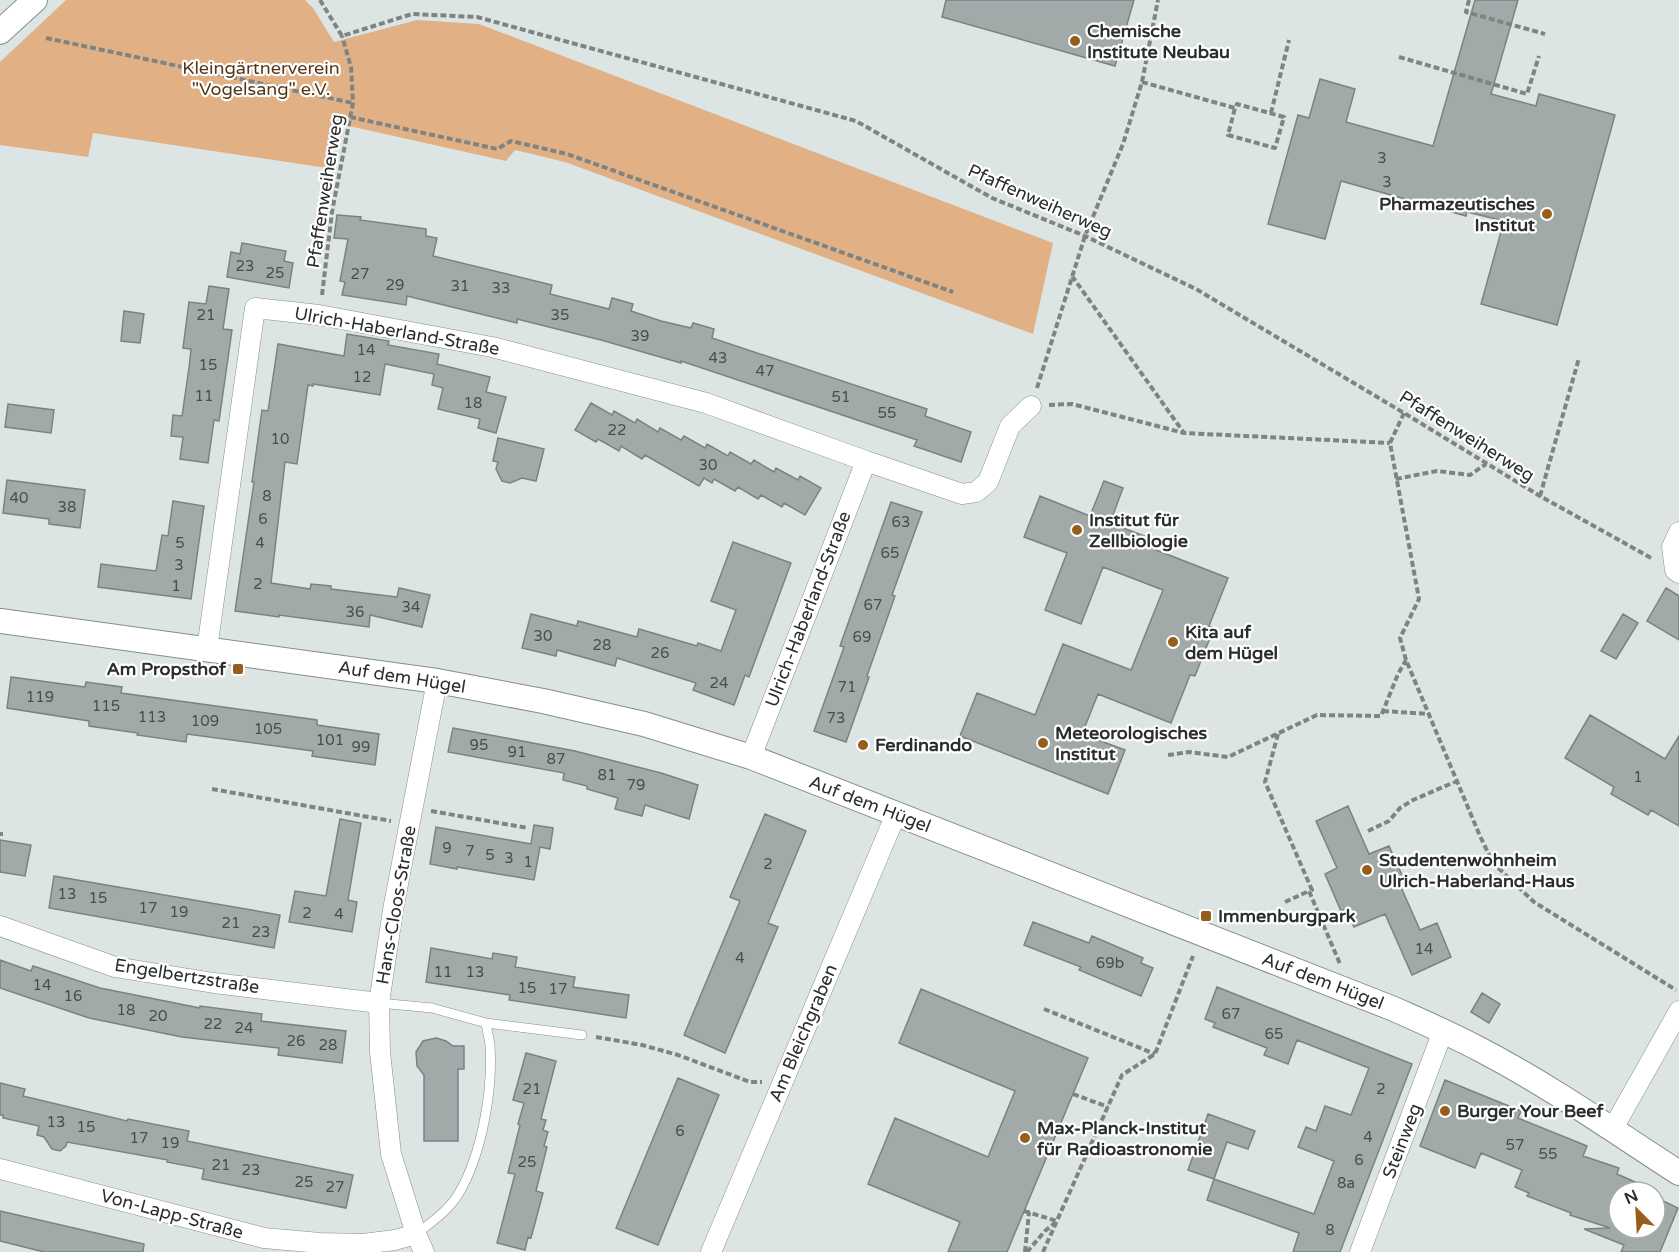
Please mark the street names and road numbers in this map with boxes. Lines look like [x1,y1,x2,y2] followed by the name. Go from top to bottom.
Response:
[302,112,348,270] street label: Pfaffenweiherweg
[965,159,1115,243] street label: Pfaffenweiherweg
[293,302,501,360] street label: Ulrich-Haberland-Straße
[1395,385,1539,487] street label: Pfaffenweiherweg
[760,508,856,710] street label: Ulrich-Haberland-Straße
[337,656,467,698] street label: Auf dem Hügel
[806,771,934,837] street label: Auf dem Hügel
[371,824,421,986] street label: Hans-Cloos-Straße
[1259,948,1387,1014] street label: Auf dem Hügel
[113,954,261,998] street label: Engelbertzstraße
[764,961,842,1105] street label: Am Bleichgraben
[1378,1100,1426,1182] street label: Steinweg
[98,1184,246,1244] street label: Von-Lapp-Straße

